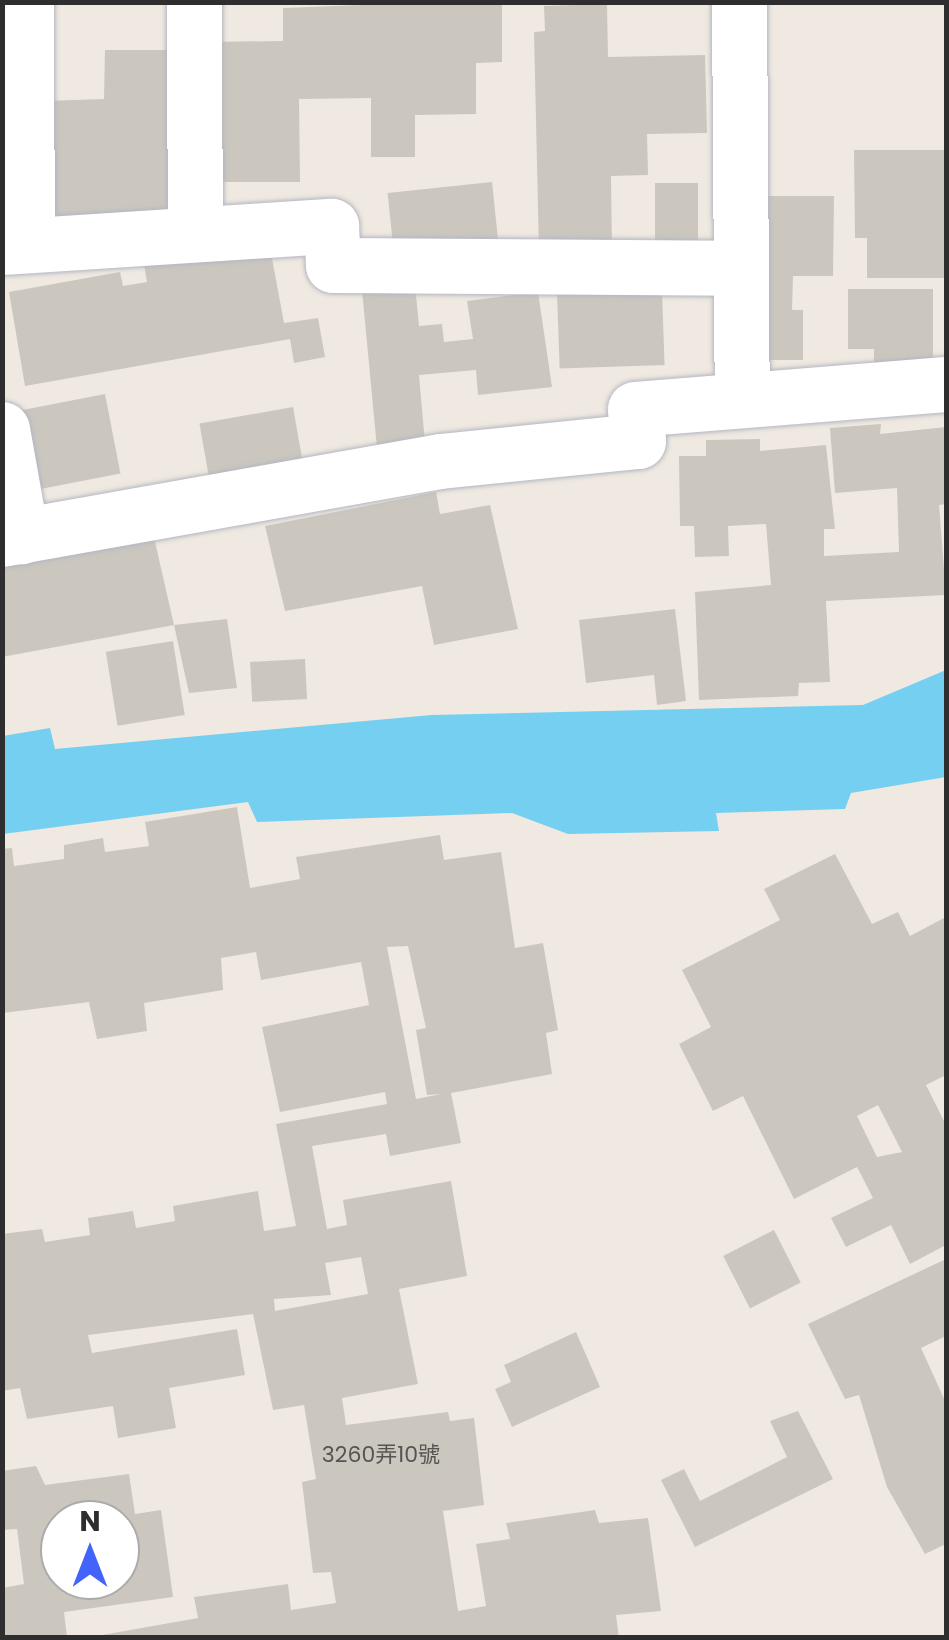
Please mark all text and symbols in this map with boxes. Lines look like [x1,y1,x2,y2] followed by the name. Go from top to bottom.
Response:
[322,1442,440,1468] house number: 3260弄10號
[40,1500,140,1600] north arrow
[79,1502,101,1541] text: N

